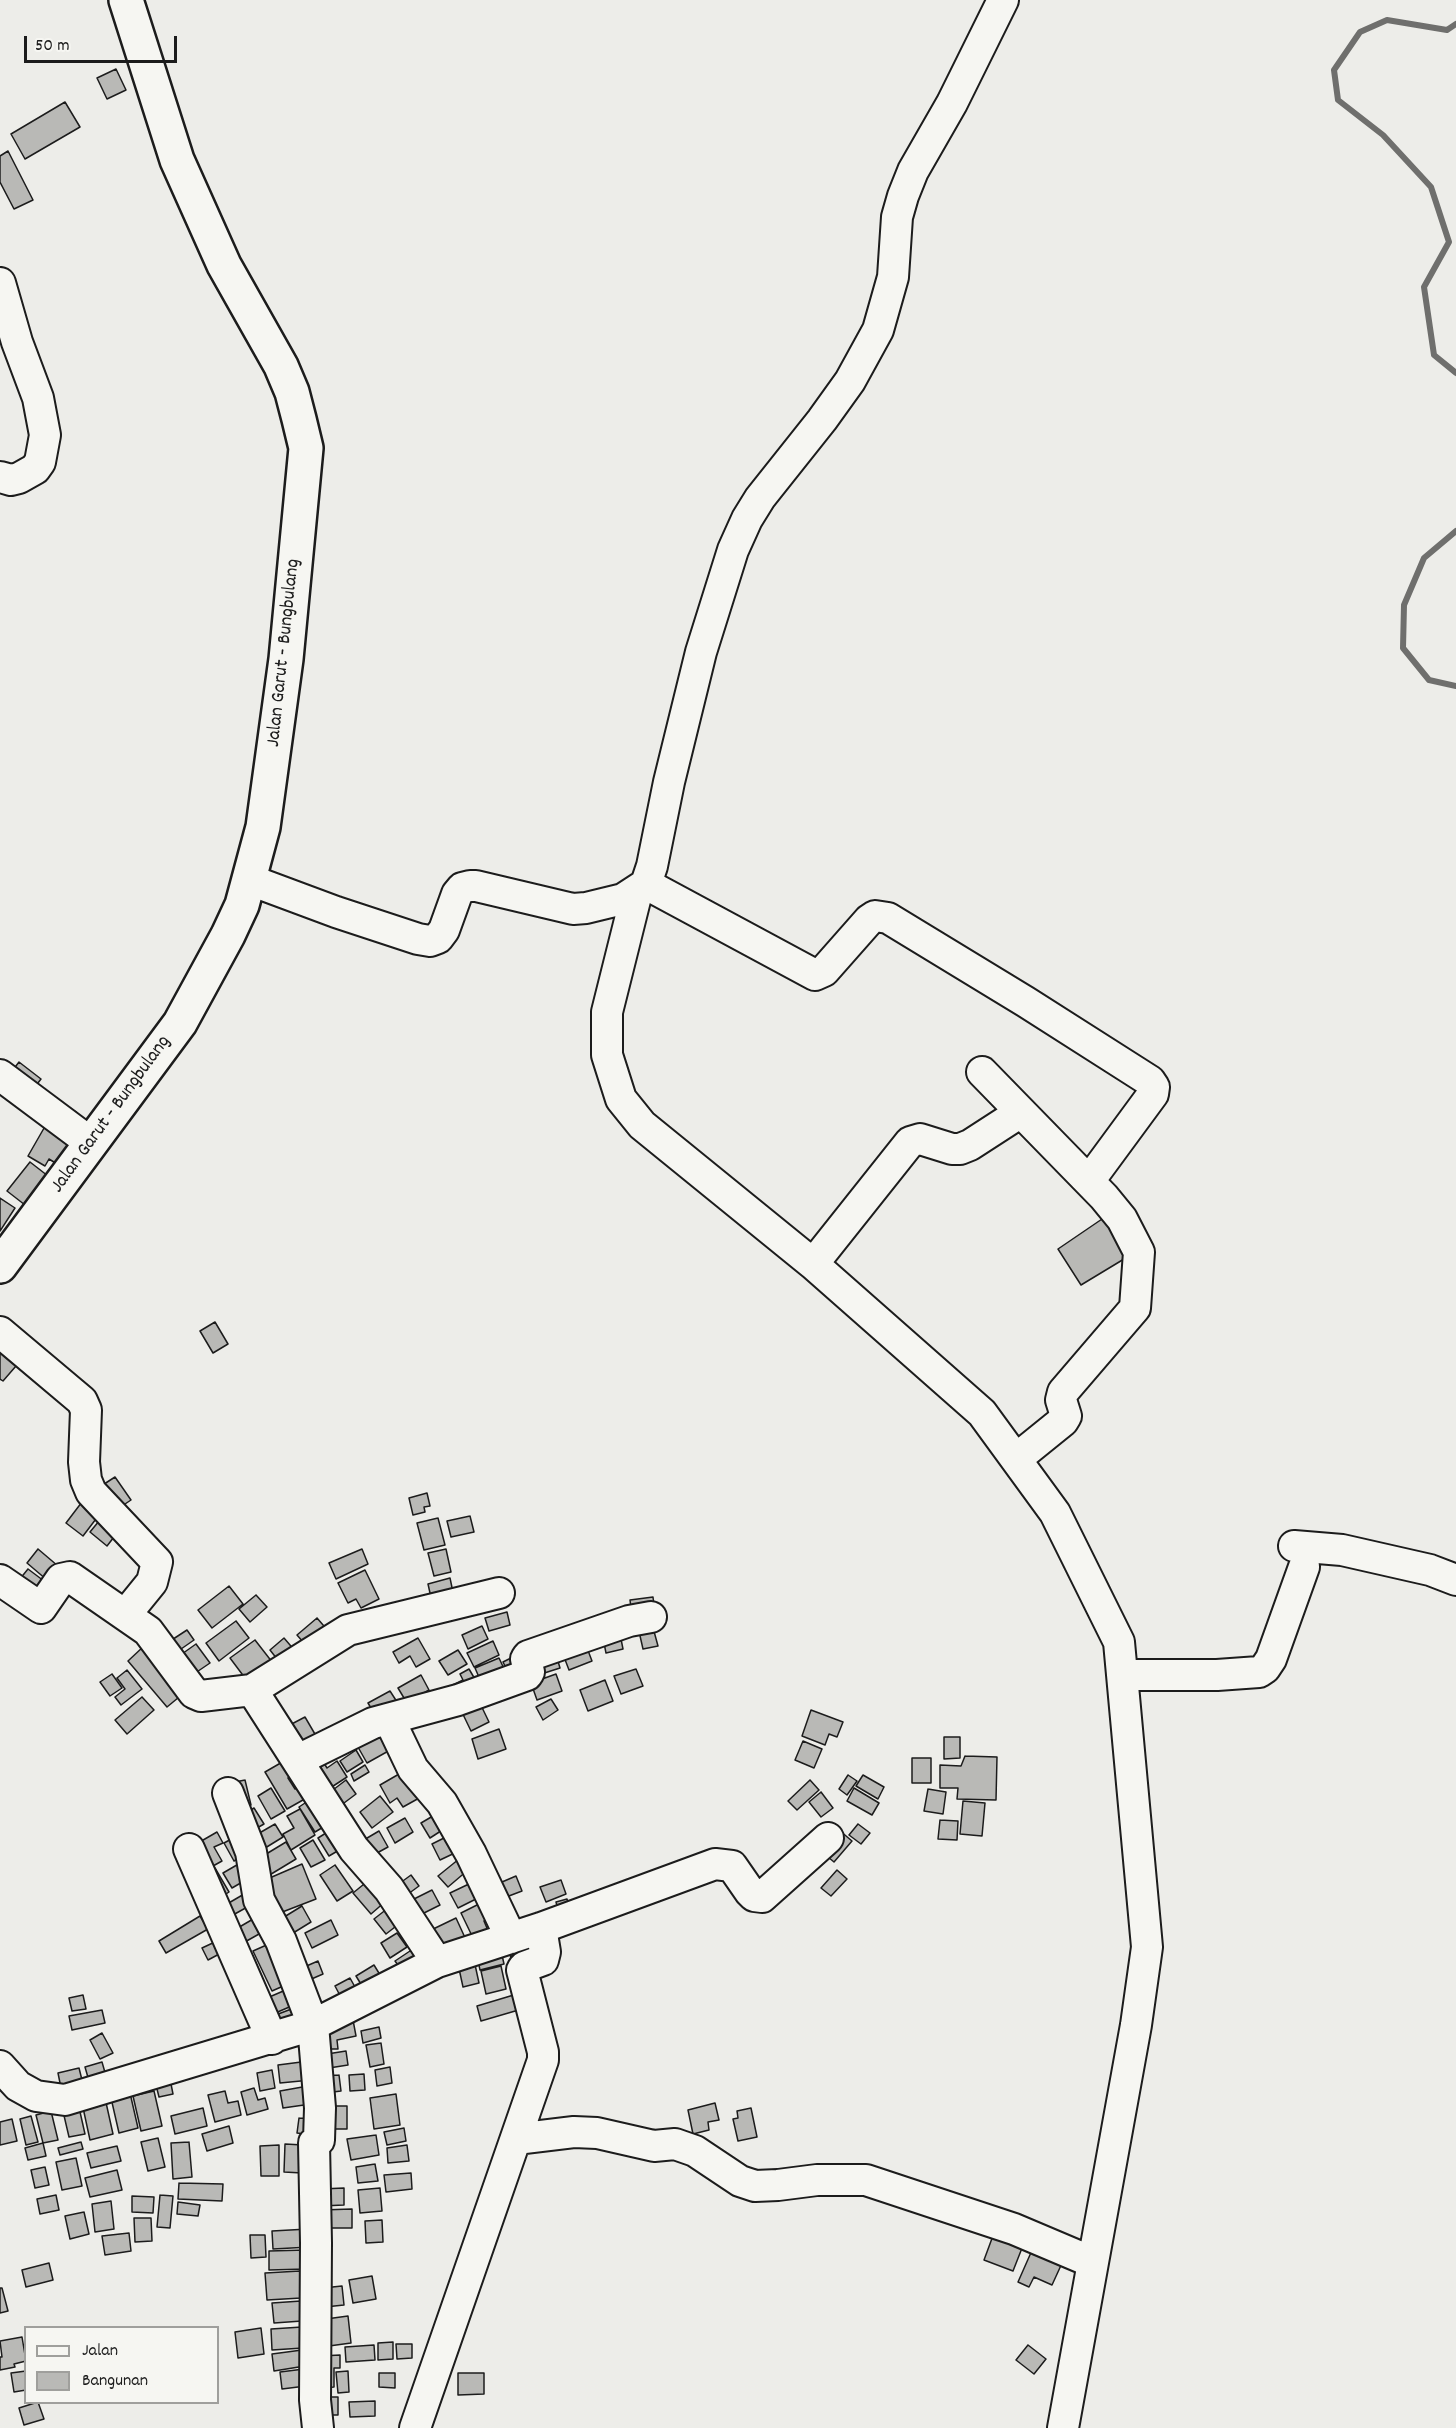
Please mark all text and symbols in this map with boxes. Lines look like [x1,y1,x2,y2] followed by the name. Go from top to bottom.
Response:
[27,24,180,62] scale bar
[35,34,70,59] text: 50 m
[263,558,307,748] street label: Jalan Garut - Bungbulang
[47,1031,177,1199] street label: Jalan Garut - Bungbulang
[24,2326,219,2404] legend
[82,2339,118,2364] text: Jalan
[82,2369,148,2394] text: Bangunan

